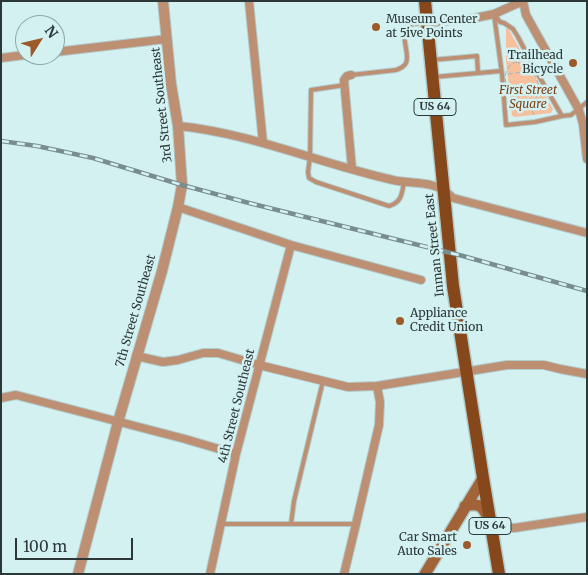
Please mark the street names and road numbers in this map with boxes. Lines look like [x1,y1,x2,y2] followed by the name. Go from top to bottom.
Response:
[149,46,175,164] street label: 3rd Street Southeast
[414,98,456,115] road number: US 64
[422,193,448,297] street label: Inman Street East
[113,253,159,369] street label: 7th Street Southeast
[216,347,258,465] street label: 4th Street Southeast
[469,518,511,534] road number: US 64

